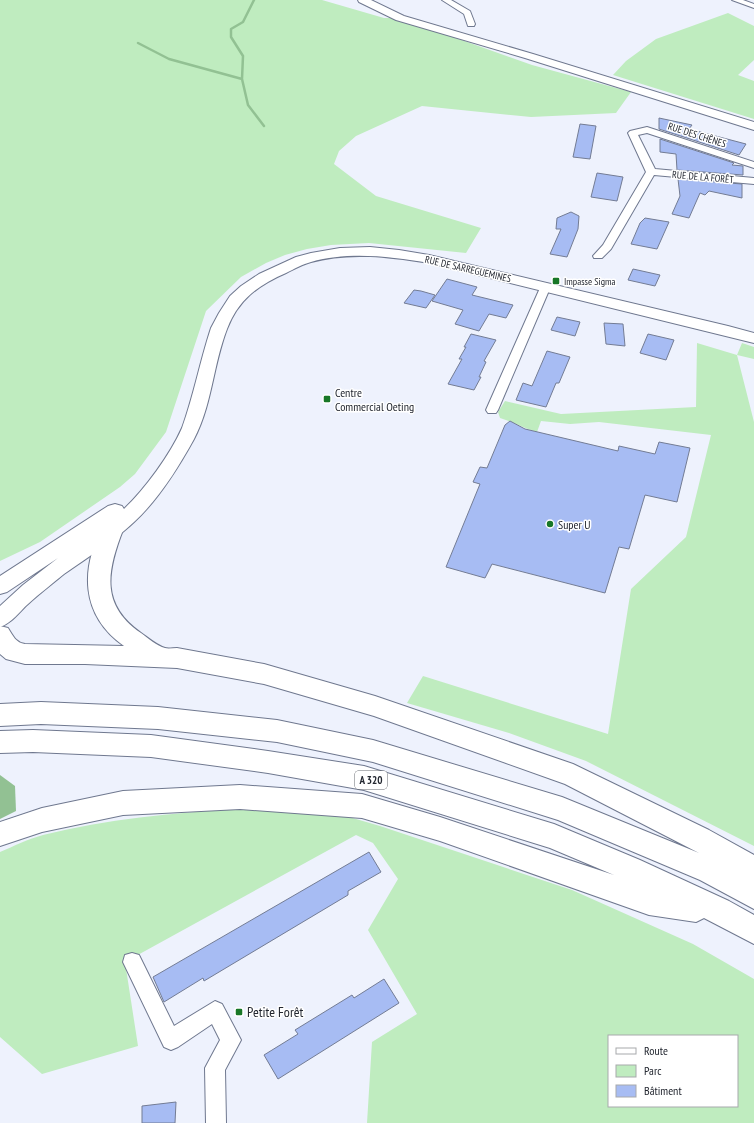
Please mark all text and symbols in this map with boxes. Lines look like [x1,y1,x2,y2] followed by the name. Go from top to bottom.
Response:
[666,119,728,151] street label: RUE DES CHÊNES
[672,168,735,186] street label: RUE DE LA FORÊT
[424,253,512,285] street label: RUE DE SARREGUEMINES
[564,275,615,288] place label: Impasse Sigma
[551,276,561,286] marker: Impasse Sigma
[335,385,414,414] place label: Centre Commercial Oeting
[322,394,332,404] marker: Centre Commercial Oeting
[558,517,591,532] place label: Super U
[545,519,555,529] marker: Super U
[355,771,387,789] road number: A 320
[247,1003,304,1021] place label: Petite Forêt
[234,1007,244,1017] marker: Petite Forêt
[608,1035,738,1107] legend
[644,1043,668,1058] text: Route
[644,1063,662,1078] text: Parc
[644,1083,682,1098] text: Bâtiment

